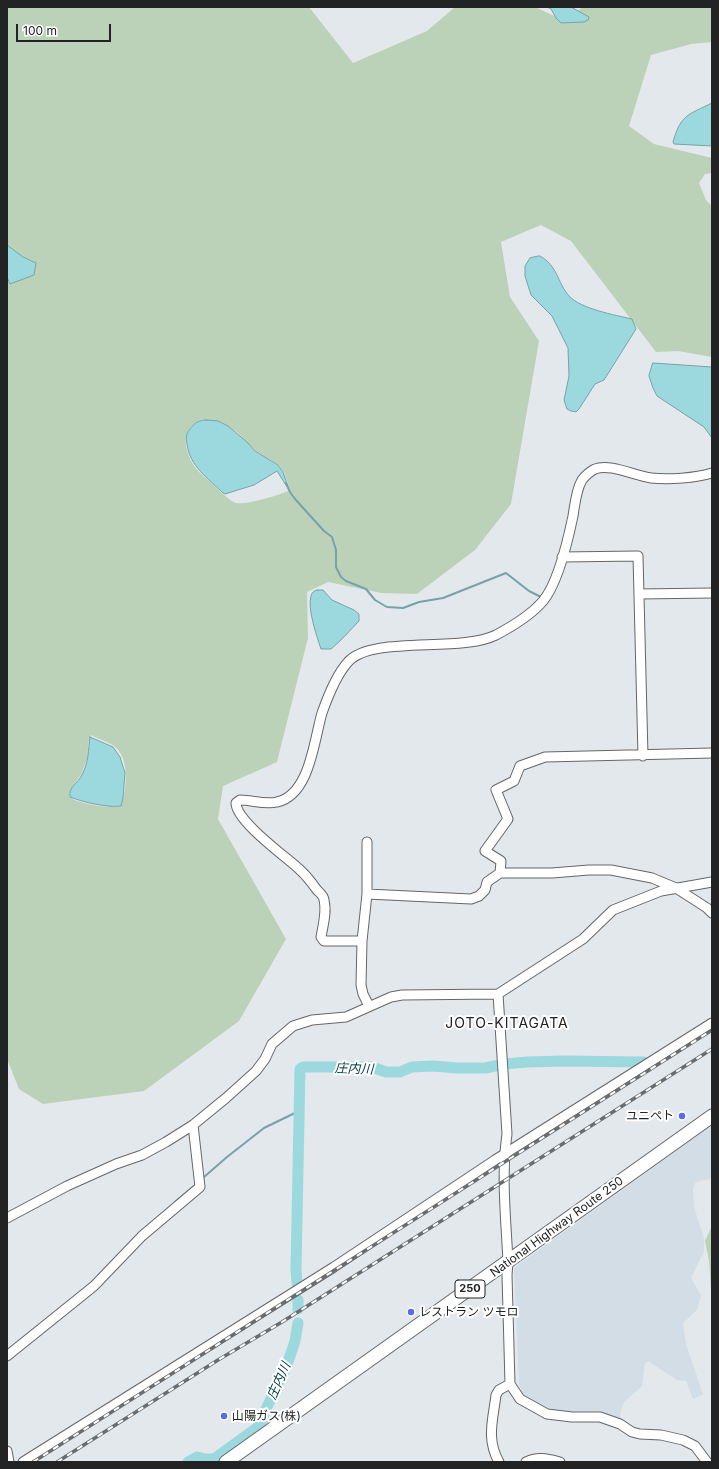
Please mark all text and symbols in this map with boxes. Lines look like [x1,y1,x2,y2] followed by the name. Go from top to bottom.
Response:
[18,16,113,42] scale bar
[23,23,57,38] text: 100 m
[445,1016,569,1032] district label: JOTO-KITAGATA
[334,1061,374,1077] water label: 庄内川
[626,1109,674,1123] place label: ユニペト
[677,1111,687,1121] marker: ユニペト
[488,1174,626,1280] street label: National Highway Route 250
[455,1280,485,1298] road number: 250
[419,1305,518,1319] place label: レストラン ツモロ
[406,1307,416,1317] marker: レストラン ツモロ
[264,1360,294,1402] water label: 庄内川
[232,1409,301,1423] place label: 山陽ガス(株)
[219,1411,229,1421] marker: 山陽ガス(株)

